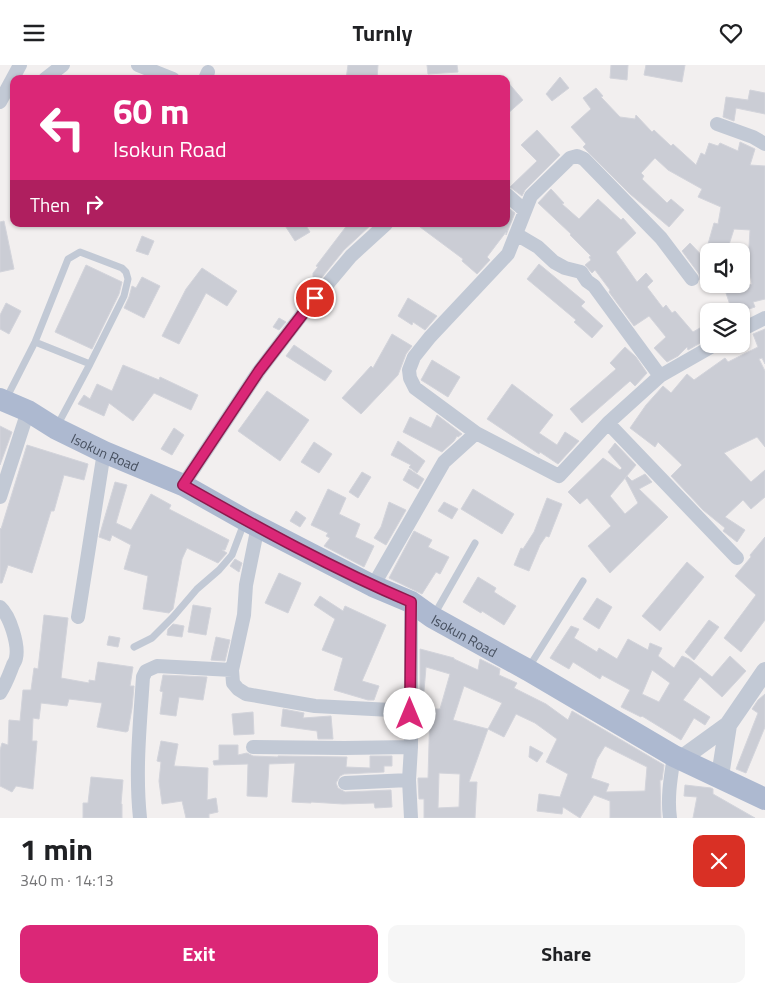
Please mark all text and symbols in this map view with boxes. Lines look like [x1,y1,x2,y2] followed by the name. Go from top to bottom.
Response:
[353,16,412,50] text: Turnly
[20,19,48,47] icon: menu
[717,19,745,47] icon: heart
[113,84,189,138] text: 60 m
[30,95,95,160] icon: left
[113,132,227,166] text: Isokun Road
[30,190,70,219] text: Then
[80,190,108,218] icon: right
[700,243,750,353] map controls
[700,243,750,293] button: sound
[294,277,336,319] pin
[301,284,329,312] icon: arrive
[700,303,750,353] button: layers
[68,427,142,476] street label: Isokun Road
[428,608,501,662] street label: Isokun Road
[383,687,435,739] position arrow
[20,826,93,872] text: 1 min
[693,835,745,887] button: close
[20,868,114,892] text: 340 m · 14:13
[20,925,378,983] button: Exit
[388,925,745,983] button: Share

